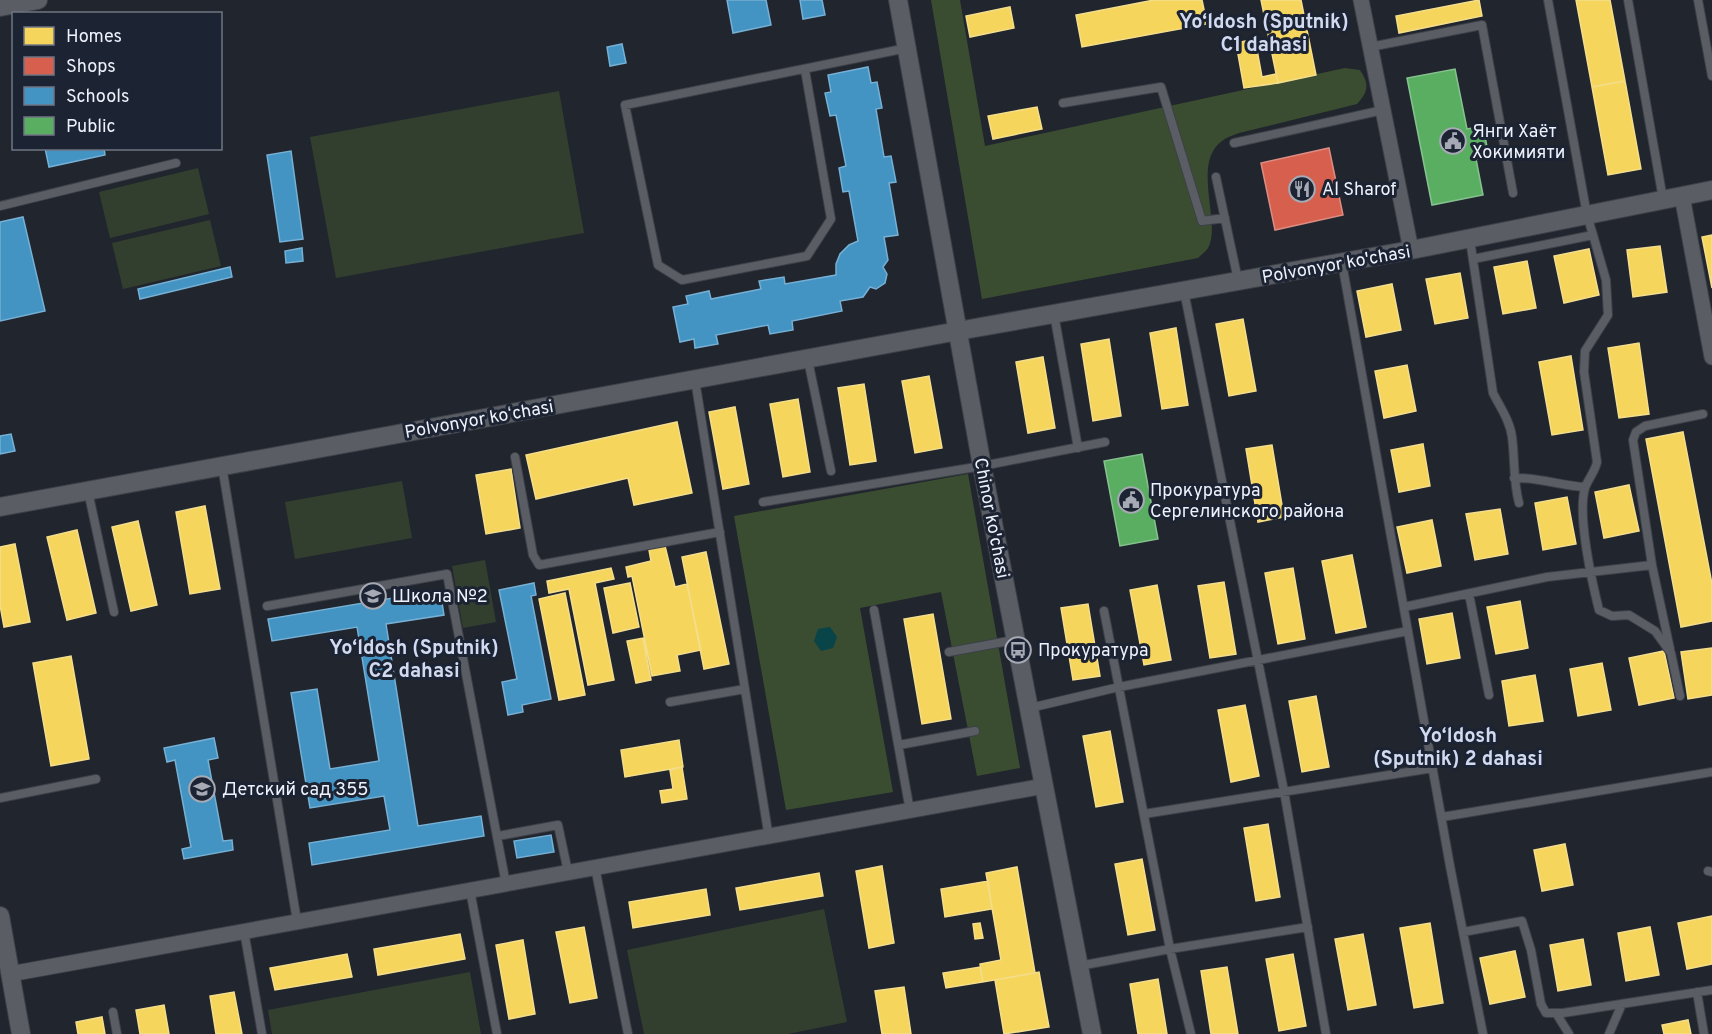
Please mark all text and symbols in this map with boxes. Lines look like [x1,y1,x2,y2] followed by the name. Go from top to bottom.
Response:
[1179,10,1349,59] district label: Yo‘ldosh (Sputnik) C1 dahasi
[12,12,222,150] legend
[66,26,122,49] text: Homes
[66,56,116,79] text: Shops
[66,86,129,109] text: Schools
[66,116,116,139] text: Public
[1472,121,1565,165] place label: Янги Хаёт Хокимияти
[1438,126,1468,156] public building icon: Янги Хаёт Хокимияти
[1287,174,1317,204] restaurant icon: Al Sharof
[1322,179,1396,202] place label: Al Sharof
[1260,241,1412,290] street label: Polvonyor ko'chasi
[403,396,555,445] street label: Polvonyor koʻchasi
[968,456,1014,581] street label: Chinor ko'chasi
[1150,480,1344,524] place label: Прокуратура Сергелинского района
[1116,485,1146,515] public building icon: Прокуратура Сергелинского района
[358,581,388,611] school or university icon: Школа №2
[392,586,488,609] place label: Школа №2
[1003,635,1033,665] bus stop icon: Прокуратура
[329,636,499,685] district label: Yo‘ldosh (Sputnik) C2 dahasi
[1038,640,1149,663] place label: Прокуратура
[1373,724,1543,773] district label: Yo‘ldosh (Sputnik) 2 dahasi
[187,774,217,804] school or university icon: Детский сад 355
[222,779,369,802] place label: Детский сад 355

